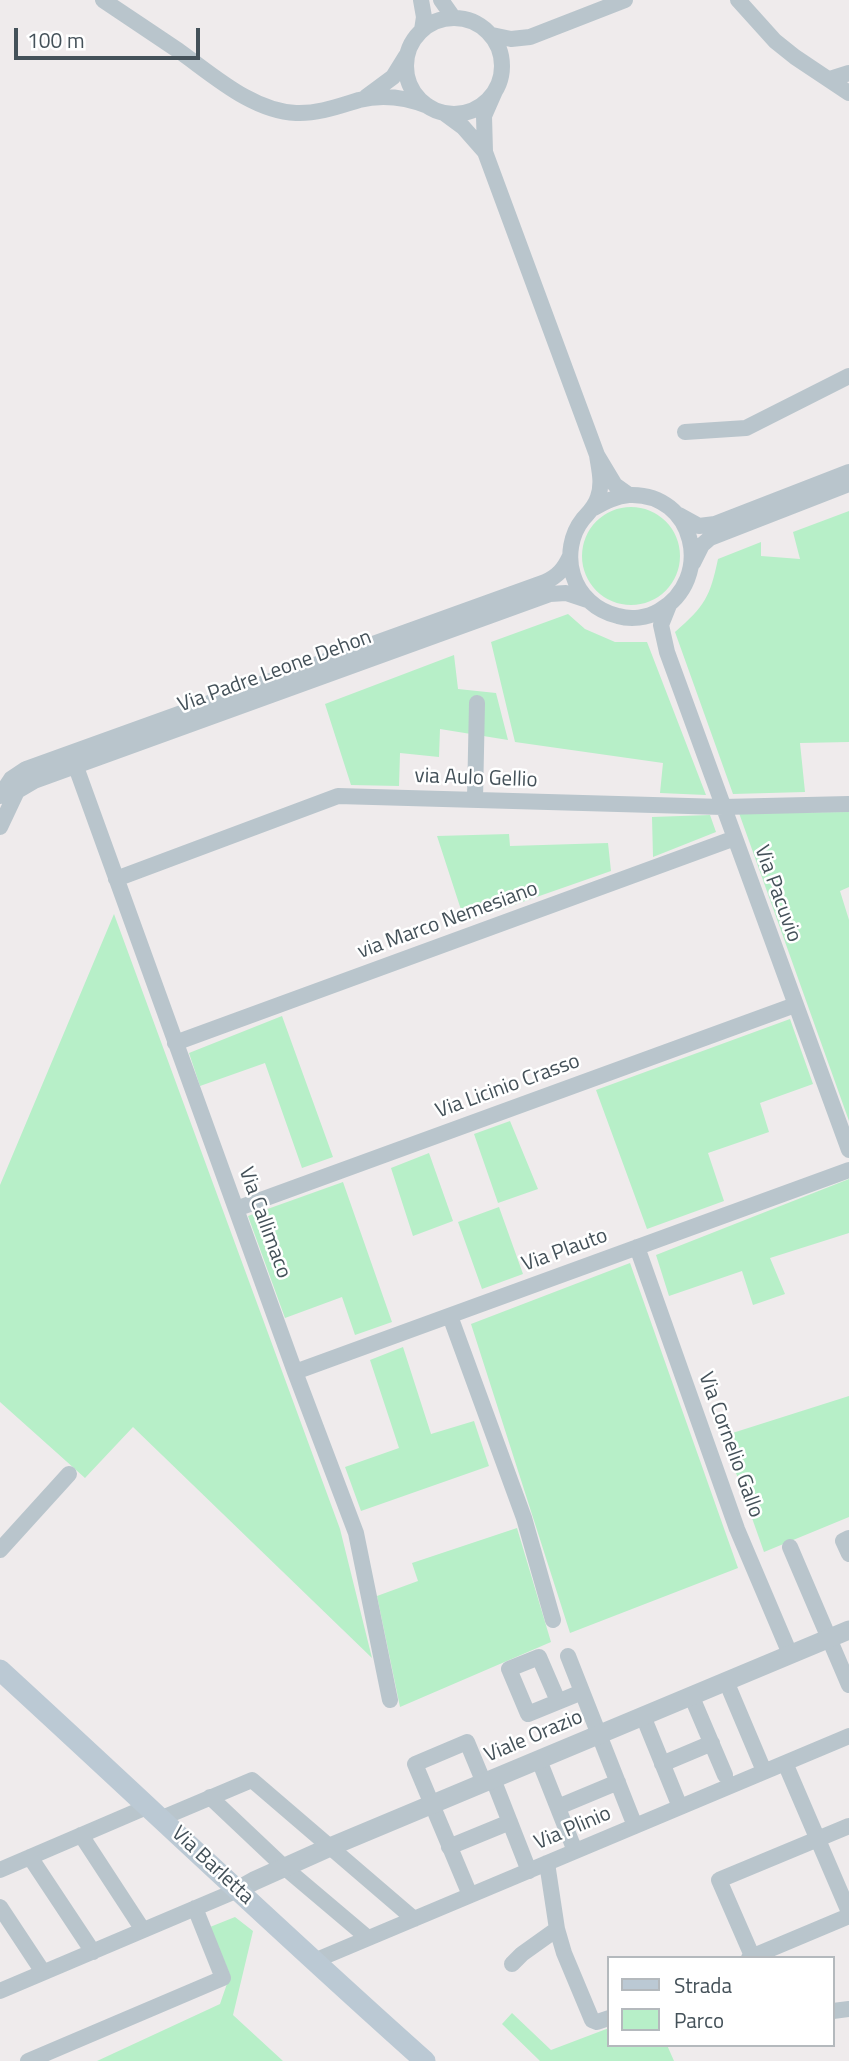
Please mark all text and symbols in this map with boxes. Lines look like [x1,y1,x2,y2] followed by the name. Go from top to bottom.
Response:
[18,14,203,58] scale bar
[27,24,84,56] text: 100 m
[175,625,375,719] street label: Via Padre Leone Dehon
[414,764,538,794] street label: via Aulo Gellio
[748,842,806,946] street label: Via Pacuvio
[354,877,542,965] street label: via Marco Nemesiano
[432,1049,584,1125] street label: Via Licinio Crasso
[232,1164,296,1282] street label: Via Callimaco
[519,1224,611,1278] street label: Via Plauto
[692,1369,768,1521] street label: Via Cornelio Gallo
[481,1705,587,1769] street label: Viale Orazio
[531,1802,615,1856] street label: Via Plinio
[166,1822,258,1910] street label: Via Barletta
[608,1956,835,2047] legend
[674,1969,732,2001] text: Strada
[674,2004,724,2036] text: Parco

